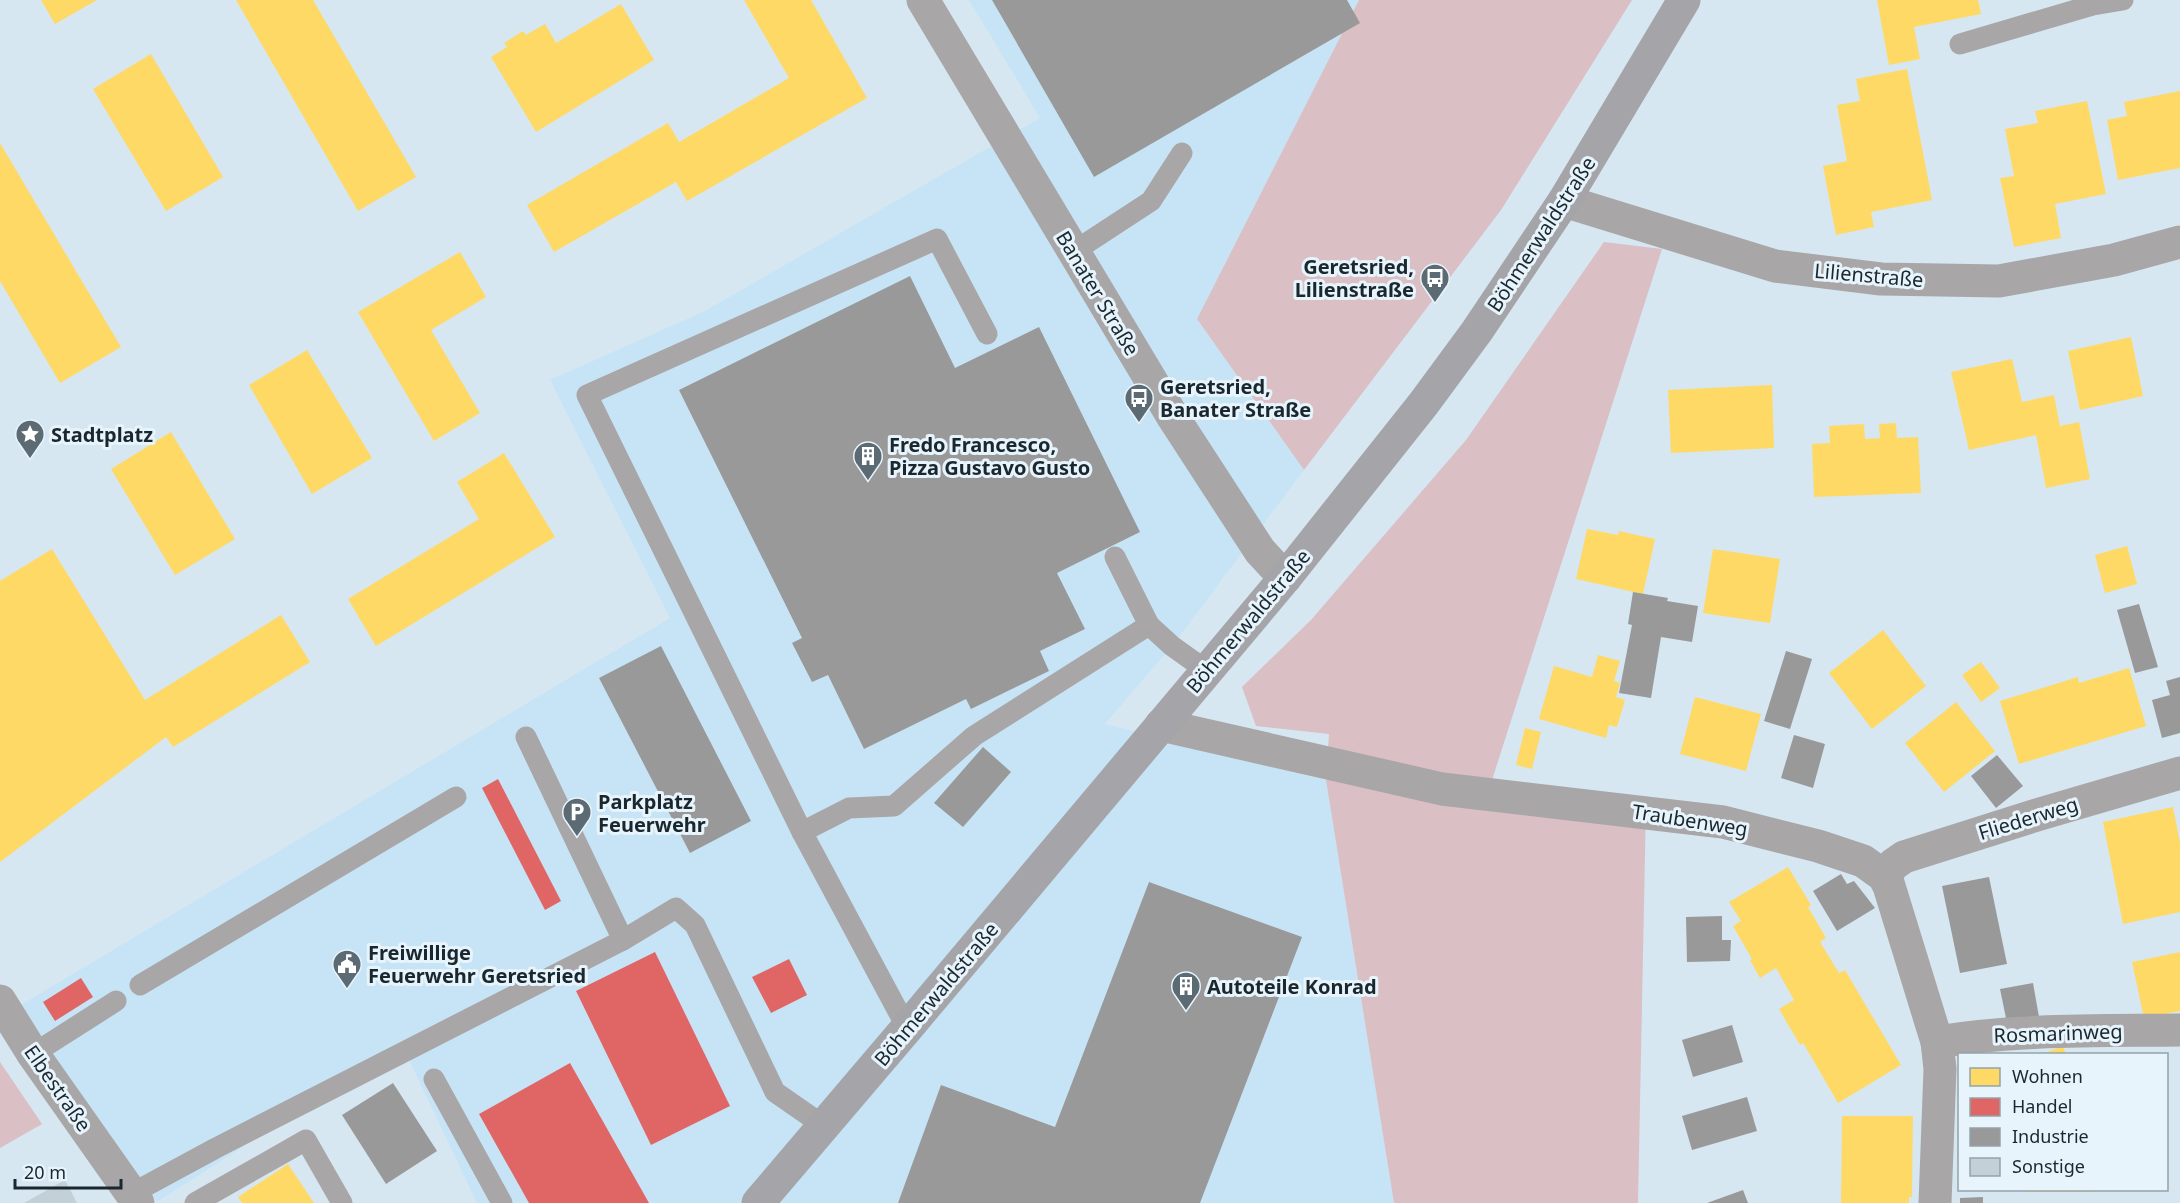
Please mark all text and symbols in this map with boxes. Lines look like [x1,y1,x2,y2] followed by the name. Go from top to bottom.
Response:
[1481,151,1601,317] street label: Böhmerwaldstraße
[1050,226,1146,360] street label: Banater Straße
[1295,253,1414,303] place label: Geretsried, Lilienstraße
[1813,257,1925,293] street label: Lilienstraße
[1419,262,1451,304] bus stop icon: Geretsried, Lilienstraße
[1160,373,1311,423] place label: Geretsried, Banater Straße
[1123,382,1155,424] bus stop icon: Geretsried, Banater Straße
[14,418,46,460] place icon: Stadtplatz
[51,421,153,448] place label: Stadtplatz
[889,431,1090,481] place label: Fredo Francesco, Pizza Gustavo Gusto
[852,440,884,482] building icon: Fredo Francesco, Pizza Gustavo Gusto
[1180,543,1316,699] street label: Böhmerwaldstraße
[598,788,706,838] place label: Parkplatz Feuerwehr
[1975,790,2081,846] street label: Fliederweg
[561,796,593,838] parking icon: Parkplatz Feuerwehr
[1630,798,1750,842] street label: Traubenweg
[868,916,1004,1072] street label: Böhmerwaldstraße
[368,939,586,989] place label: Freiwillige Feuerwehr Geretsried
[331,948,363,990] public building icon: Freiwillige Feuerwehr Geretsried
[1170,970,1202,1012] building icon: Autoteile Konrad
[1207,973,1377,1000] place label: Autoteile Konrad
[1993,1017,2123,1049] street label: Rosmarinweg
[18,1039,98,1137] street label: Elbestraße
[1958,1053,2168,1191] legend
[2012,1064,2083,1088] text: Wohnen
[2012,1094,2072,1118] text: Handel
[2012,1124,2089,1148] text: Industrie
[15,1152,122,1190] scale bar
[2012,1154,2085,1178] text: Sonstige
[24,1160,66,1184] text: 20 m

